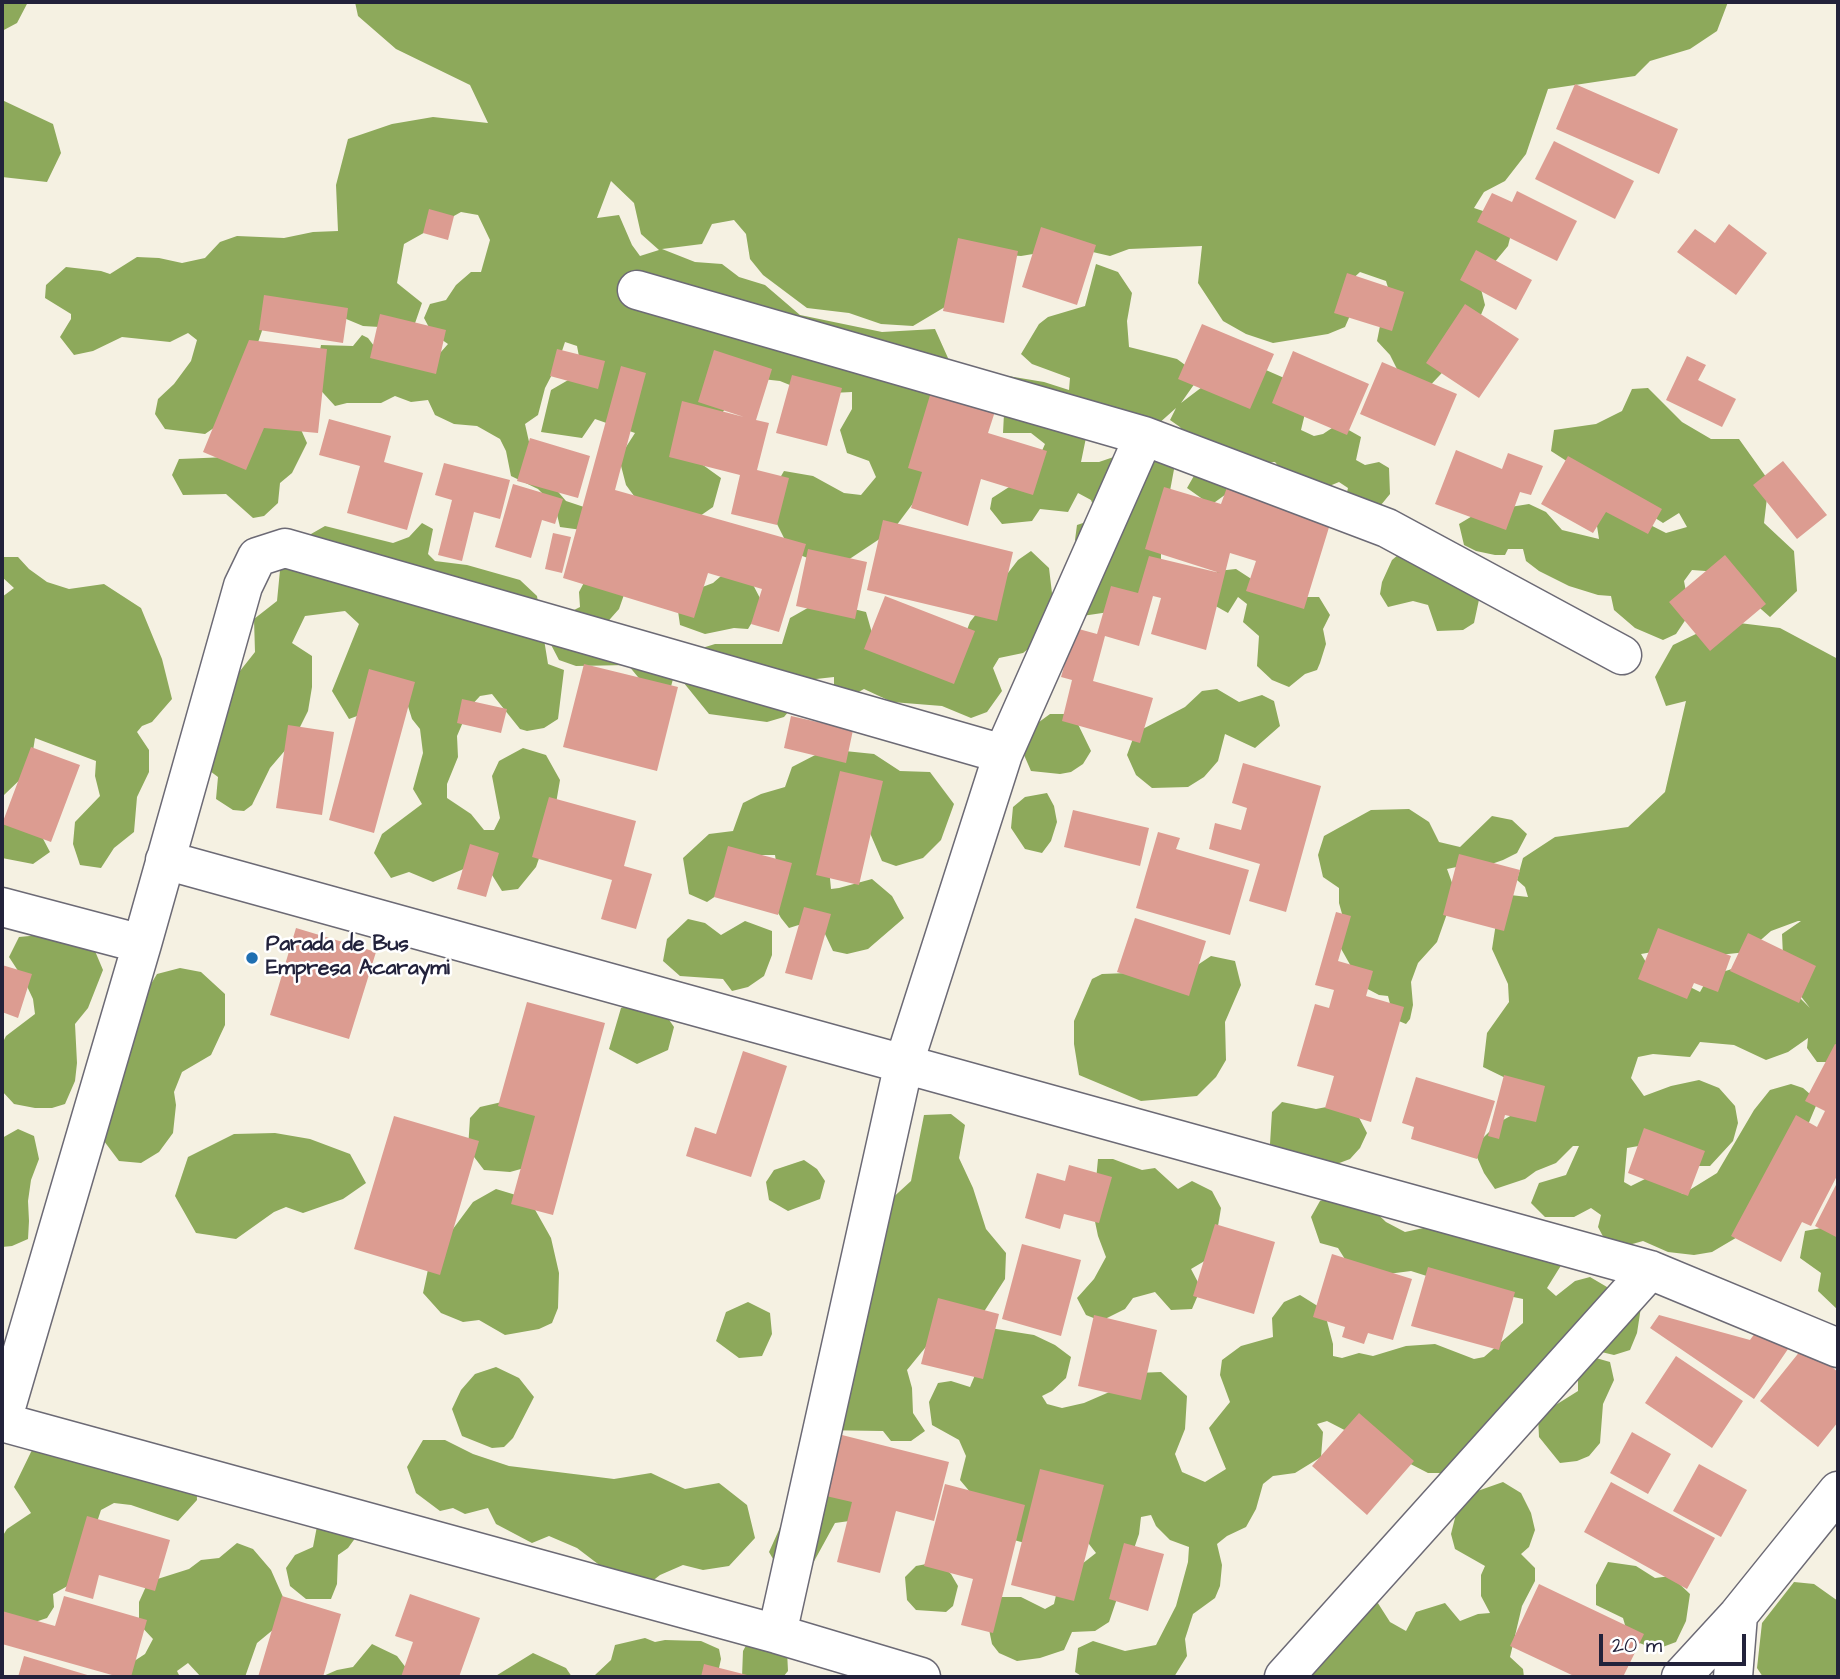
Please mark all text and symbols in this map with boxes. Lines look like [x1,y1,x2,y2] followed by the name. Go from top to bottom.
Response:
[266,933,450,983] place label: Parada de Bus Empresa Acaraymi
[244,950,260,966] marker: Parada de Bus Empresa Acaraymi
[1602,1620,1749,1664] scale bar
[1612,1631,1662,1660] text: 20 m

